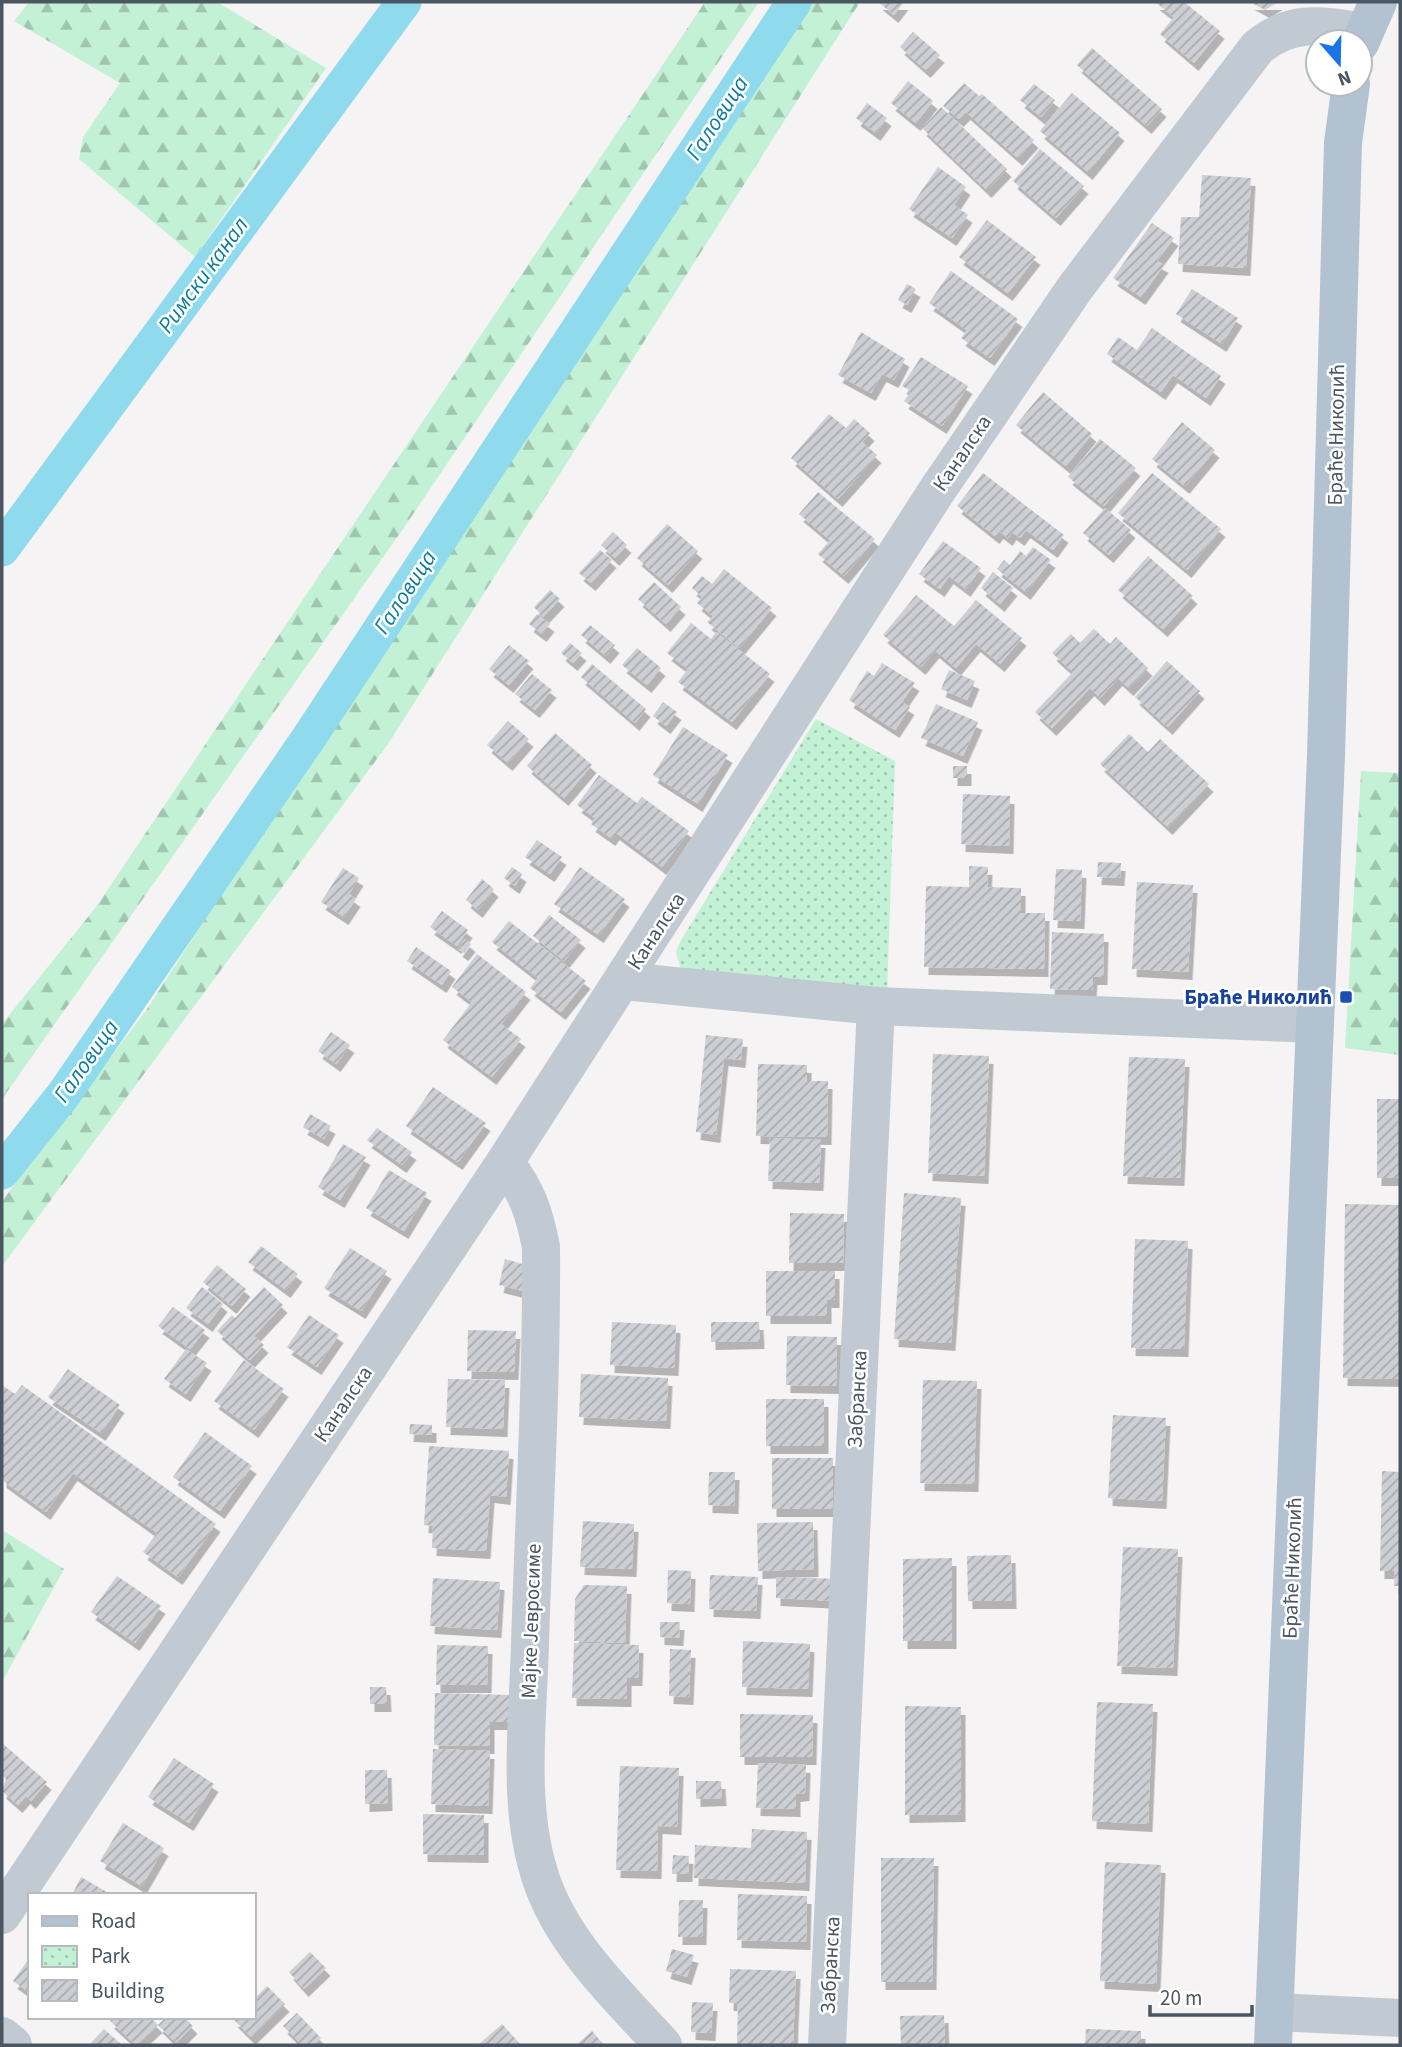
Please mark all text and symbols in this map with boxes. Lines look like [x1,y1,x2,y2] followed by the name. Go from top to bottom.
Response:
[1304,28,1374,98] north arrow
[1334,63,1355,92] text: N
[677,69,757,167] water label: Галовица
[150,210,256,340] water label: Римски канал
[1320,364,1352,506] street label: Браће Николић
[925,409,999,497] street label: Каналска
[365,543,445,641] water label: Галовица
[620,887,692,975] street label: Каналска
[1184,982,1332,1012] place label: Браће Николић
[1338,989,1354,1005] marker: Браће Николић
[45,1013,127,1109] water label: Галовица
[839,1349,875,1449] street label: Забранска
[306,1360,380,1448] street label: Каналска
[1275,1497,1309,1639] street label: Браће Николић
[513,1543,549,1699] street label: Мајке Јевросиме
[28,1893,256,2019] legend
[91,1906,136,1936] text: Road
[812,1915,848,2015] street label: Забранска
[91,1941,131,1971] text: Park
[1150,1974,1252,2018] scale bar
[91,1976,165,2006] text: Building
[1160,1983,1202,2013] text: 20 m

